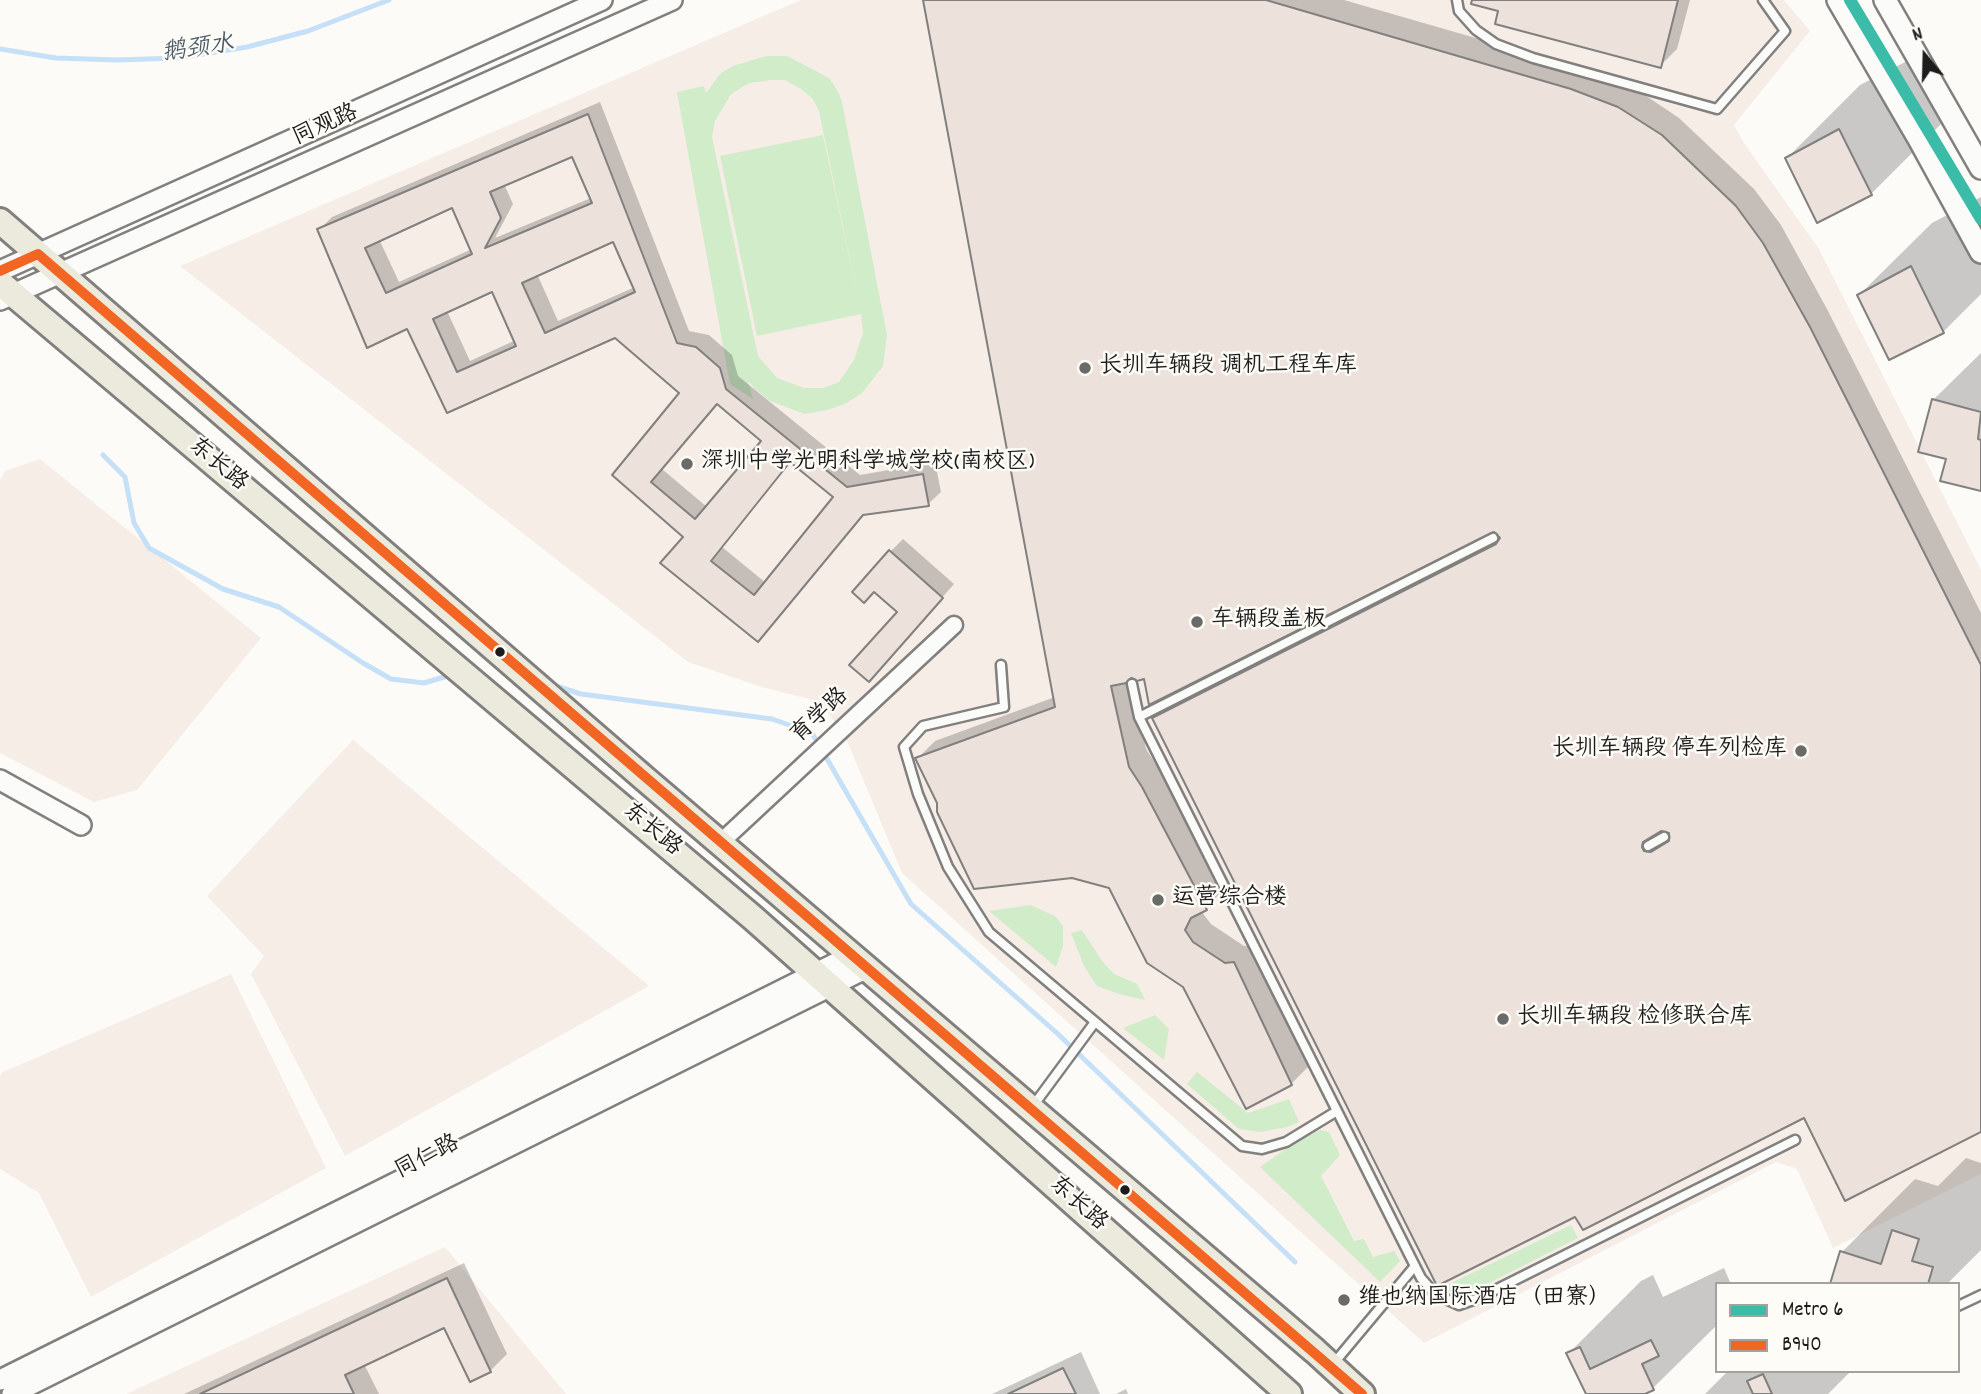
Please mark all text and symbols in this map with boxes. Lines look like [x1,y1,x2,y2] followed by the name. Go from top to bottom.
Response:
[1890,21,1960,91] north arrow
[1909,21,1927,50] text: N
[160,32,236,70] water label: 鹅颈水
[289,100,363,154] street label: 同观路
[1099,354,1357,382] place label: 长圳车辆段 调机工程车库
[1077,360,1093,376] marker: 长圳车辆段 调机工程车库
[182,433,252,499] street label: 东长路
[701,450,1034,478] place label: 深圳中学光明科学城学校(南校区)
[679,456,695,472] marker: 深圳中学光明科学城学校(南校区)
[1211,608,1326,636] place label: 车辆段盖板
[1189,614,1205,630] marker: 车辆段盖板
[493,645,507,659] unlabelled marker
[786,683,856,751] street label: 育学路
[1552,737,1787,765] place label: 长圳车辆段 停车列检库
[1793,743,1809,759] marker: 长圳车辆段 停车列检库
[616,798,686,864] street label: 东长路
[1172,886,1287,914] place label: 运营综合楼
[1150,892,1166,908] marker: 运营综合楼
[1517,1005,1752,1033] place label: 长圳车辆段 检修联合库
[1495,1011,1511,1027] marker: 长圳车辆段 检修联合库
[391,1131,465,1187] street label: 同仁路
[1042,1172,1112,1238] street label: 东长路
[1118,1183,1132,1197] unlabelled marker
[1715,1282,1960,1373] legend
[1358,1286,1611,1314] place label: 维也纳国际酒店（田寮）
[1336,1292,1352,1308] marker: 维也纳国际酒店（田寮）
[1782,1296,1844,1326] text: Metro 6
[1782,1331,1822,1361] text: B940

